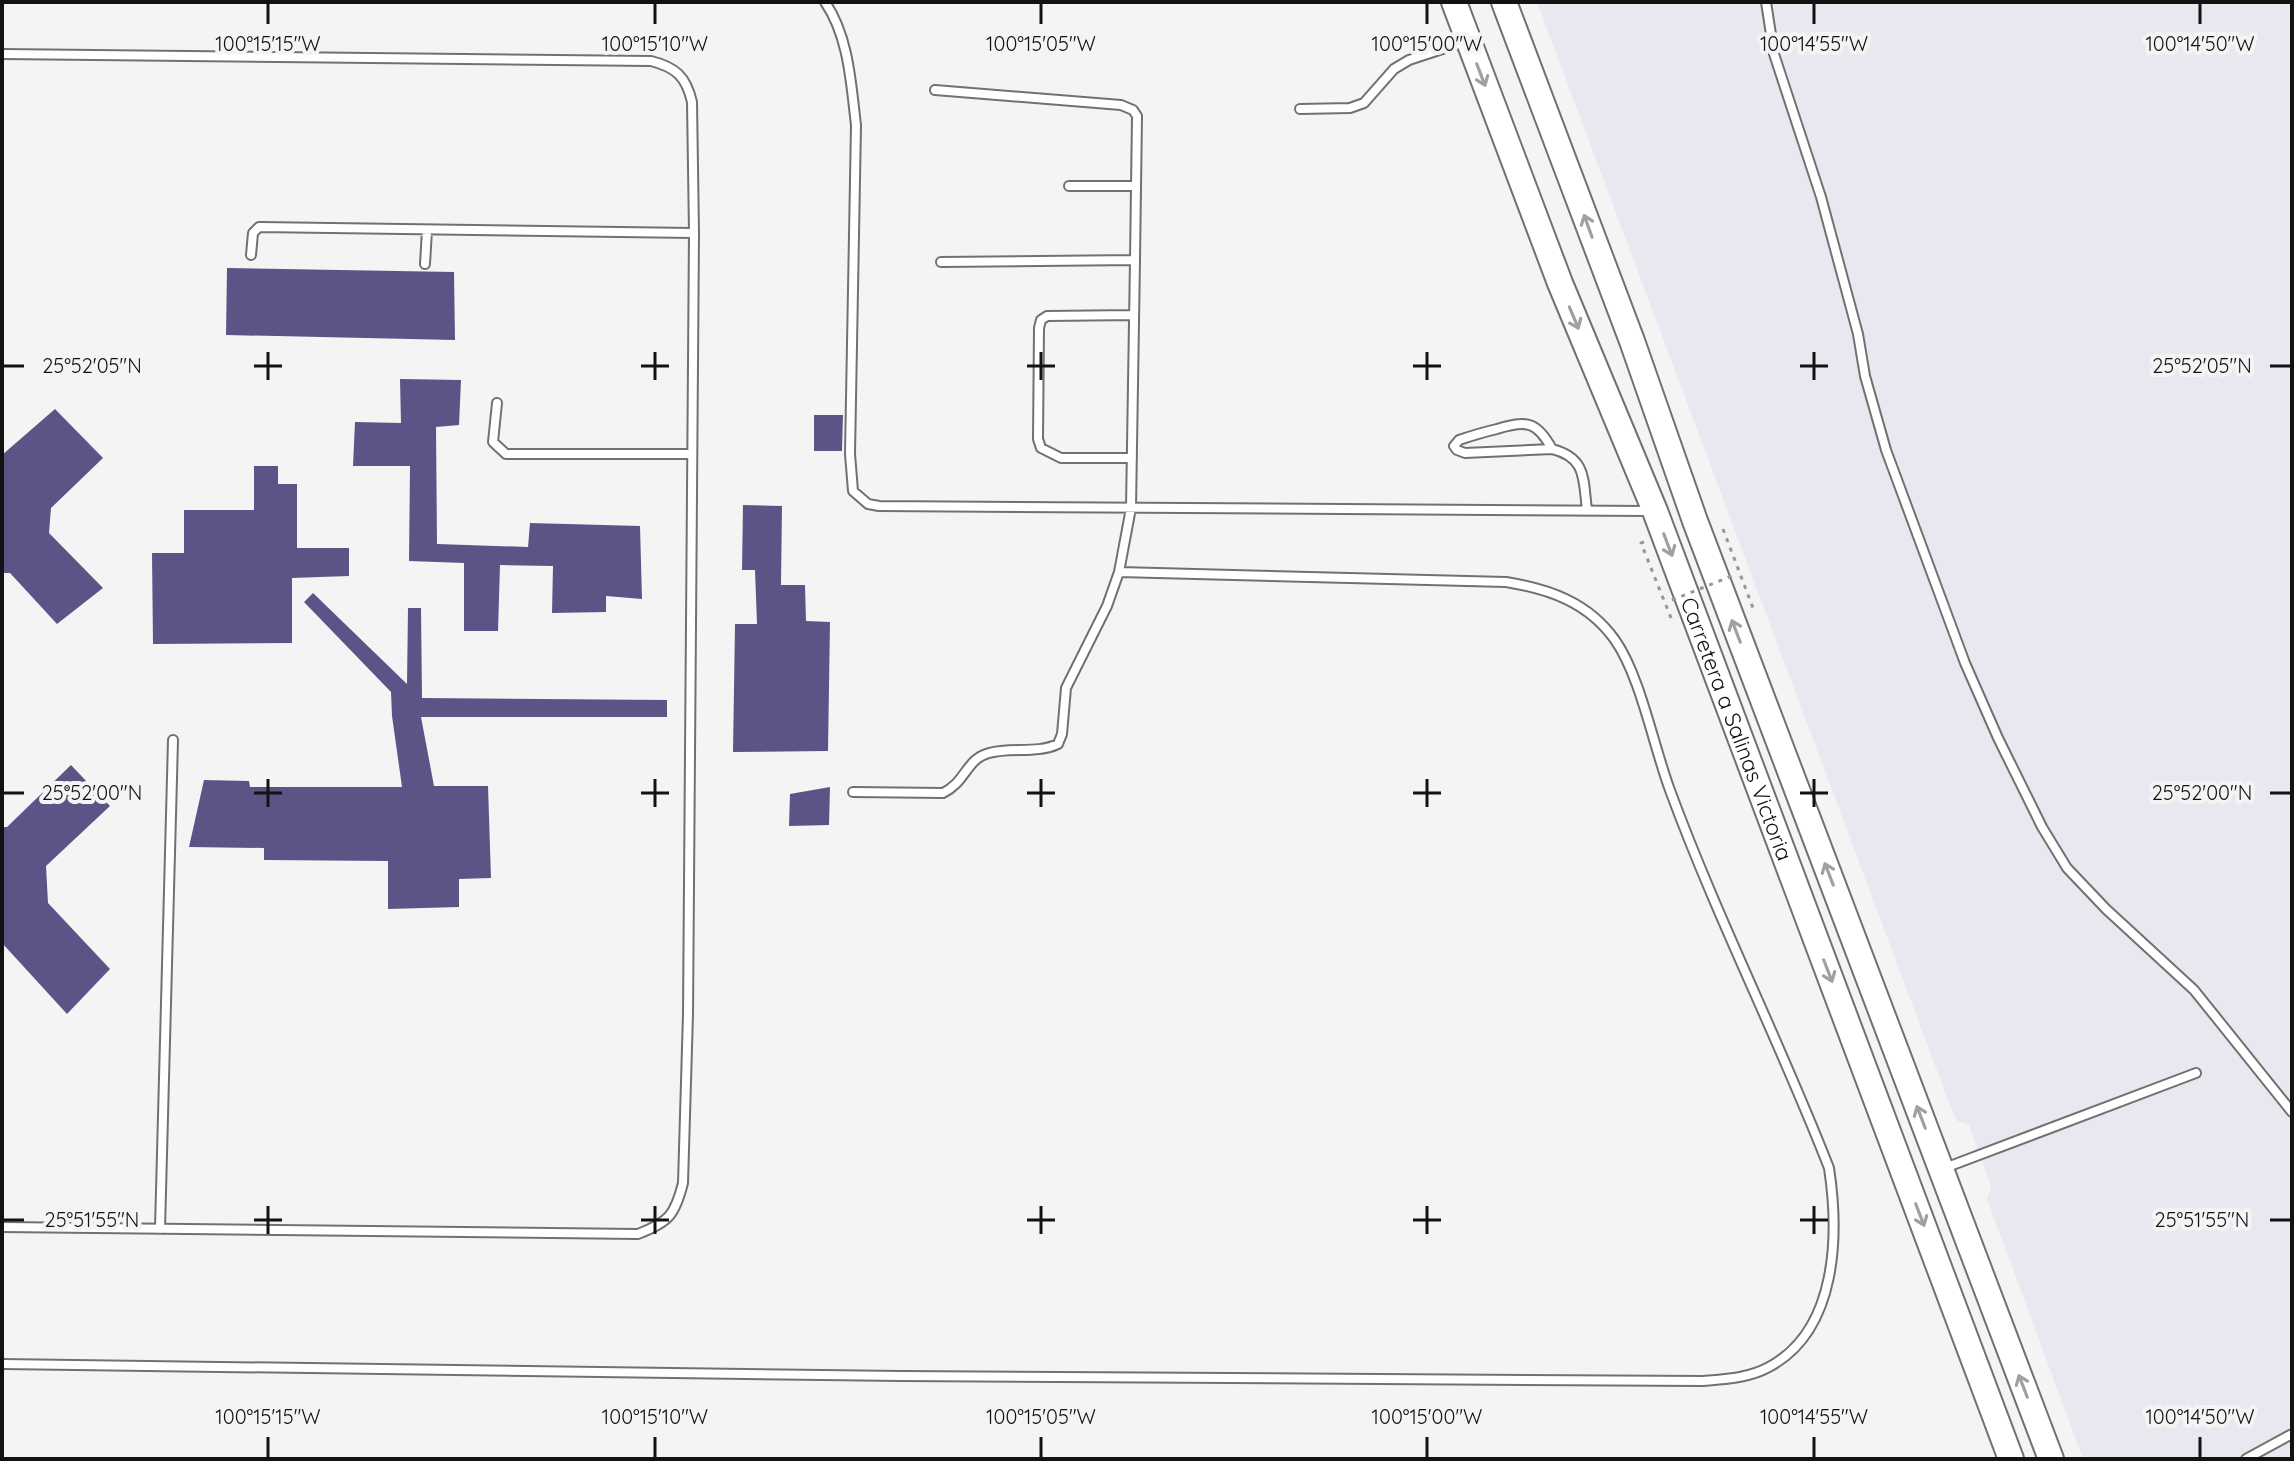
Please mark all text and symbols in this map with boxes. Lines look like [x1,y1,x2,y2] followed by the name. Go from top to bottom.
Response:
[215,31,321,56] text: 100°15'15"W
[602,31,708,56] text: 100°15'10"W
[986,31,1096,56] text: 100°15'05"W
[1372,31,1482,56] text: 100°15'00"W
[1760,31,1868,56] text: 100°14'55"W
[2145,31,2255,56] text: 100°14'50"W
[1475,62,1489,87] one-way arrow
[1580,214,1595,239] one-way arrow
[1568,305,1583,330] one-way arrow
[42,353,142,378] text: 25°52'05"N
[2152,353,2252,378] text: 25°52'05"N
[1662,532,1676,556] one-way arrow
[1675,593,1799,864] street label: Carretera a Salinas Victoria
[1728,619,1742,644] one-way arrow
[42,780,142,805] text: 25°52'00"N
[2152,780,2252,805] text: 25°52'00"N
[1821,862,1835,887] one-way arrow
[1822,959,1836,983] one-way arrow
[1913,1105,1927,1130] one-way arrow
[1914,1202,1928,1227] one-way arrow
[45,1207,139,1232] text: 25°51'55"N
[2155,1207,2249,1232] text: 25°51'55"N
[2015,1374,2029,1399] one-way arrow
[215,1404,321,1429] text: 100°15'15"W
[602,1404,708,1429] text: 100°15'10"W
[986,1404,1096,1429] text: 100°15'05"W
[1372,1404,1482,1429] text: 100°15'00"W
[1760,1404,1868,1429] text: 100°14'55"W
[2145,1404,2255,1429] text: 100°14'50"W

